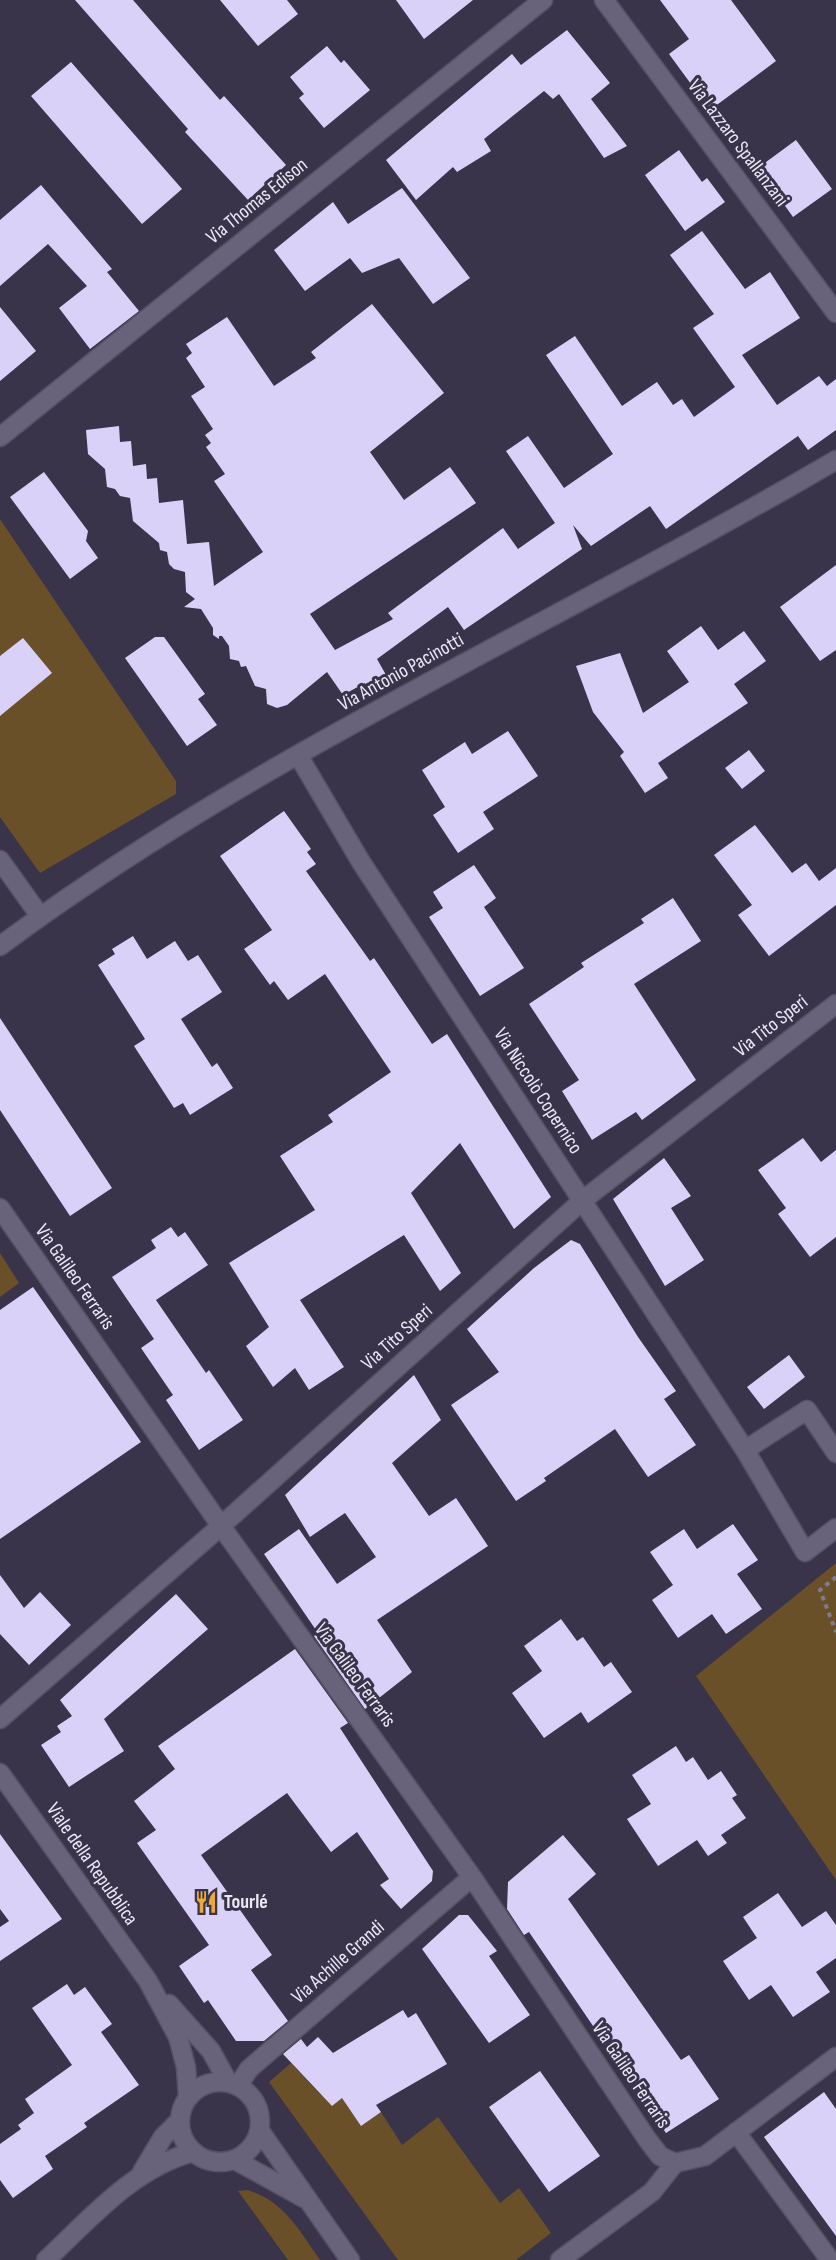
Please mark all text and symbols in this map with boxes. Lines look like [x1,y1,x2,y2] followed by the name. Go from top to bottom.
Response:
[682,75,794,211] street label: Via Lazzaro Spallanzani
[201,153,313,249] street label: Via Thomas Edison
[334,628,468,716] street label: Via Antonio Pacinotti
[729,990,813,1062] street label: Via Tito Speri
[488,1024,588,1158] street label: Via Niccolò Copernico
[30,1220,120,1334] street label: Via Galileo Ferraris
[357,1299,437,1375] street label: Via Tito Speri
[309,1618,401,1732] street label: Via Galileo Ferraris
[41,1798,143,1930] street label: Viale della Repubblica
[193,1889,219,1915] restaurant icon: Tourlé
[224,1890,268,1914] place label: Tourlé
[287,1915,389,2009] street label: Via Achille Grandi
[587,2017,675,2133] street label: Via Galileo Ferraris

